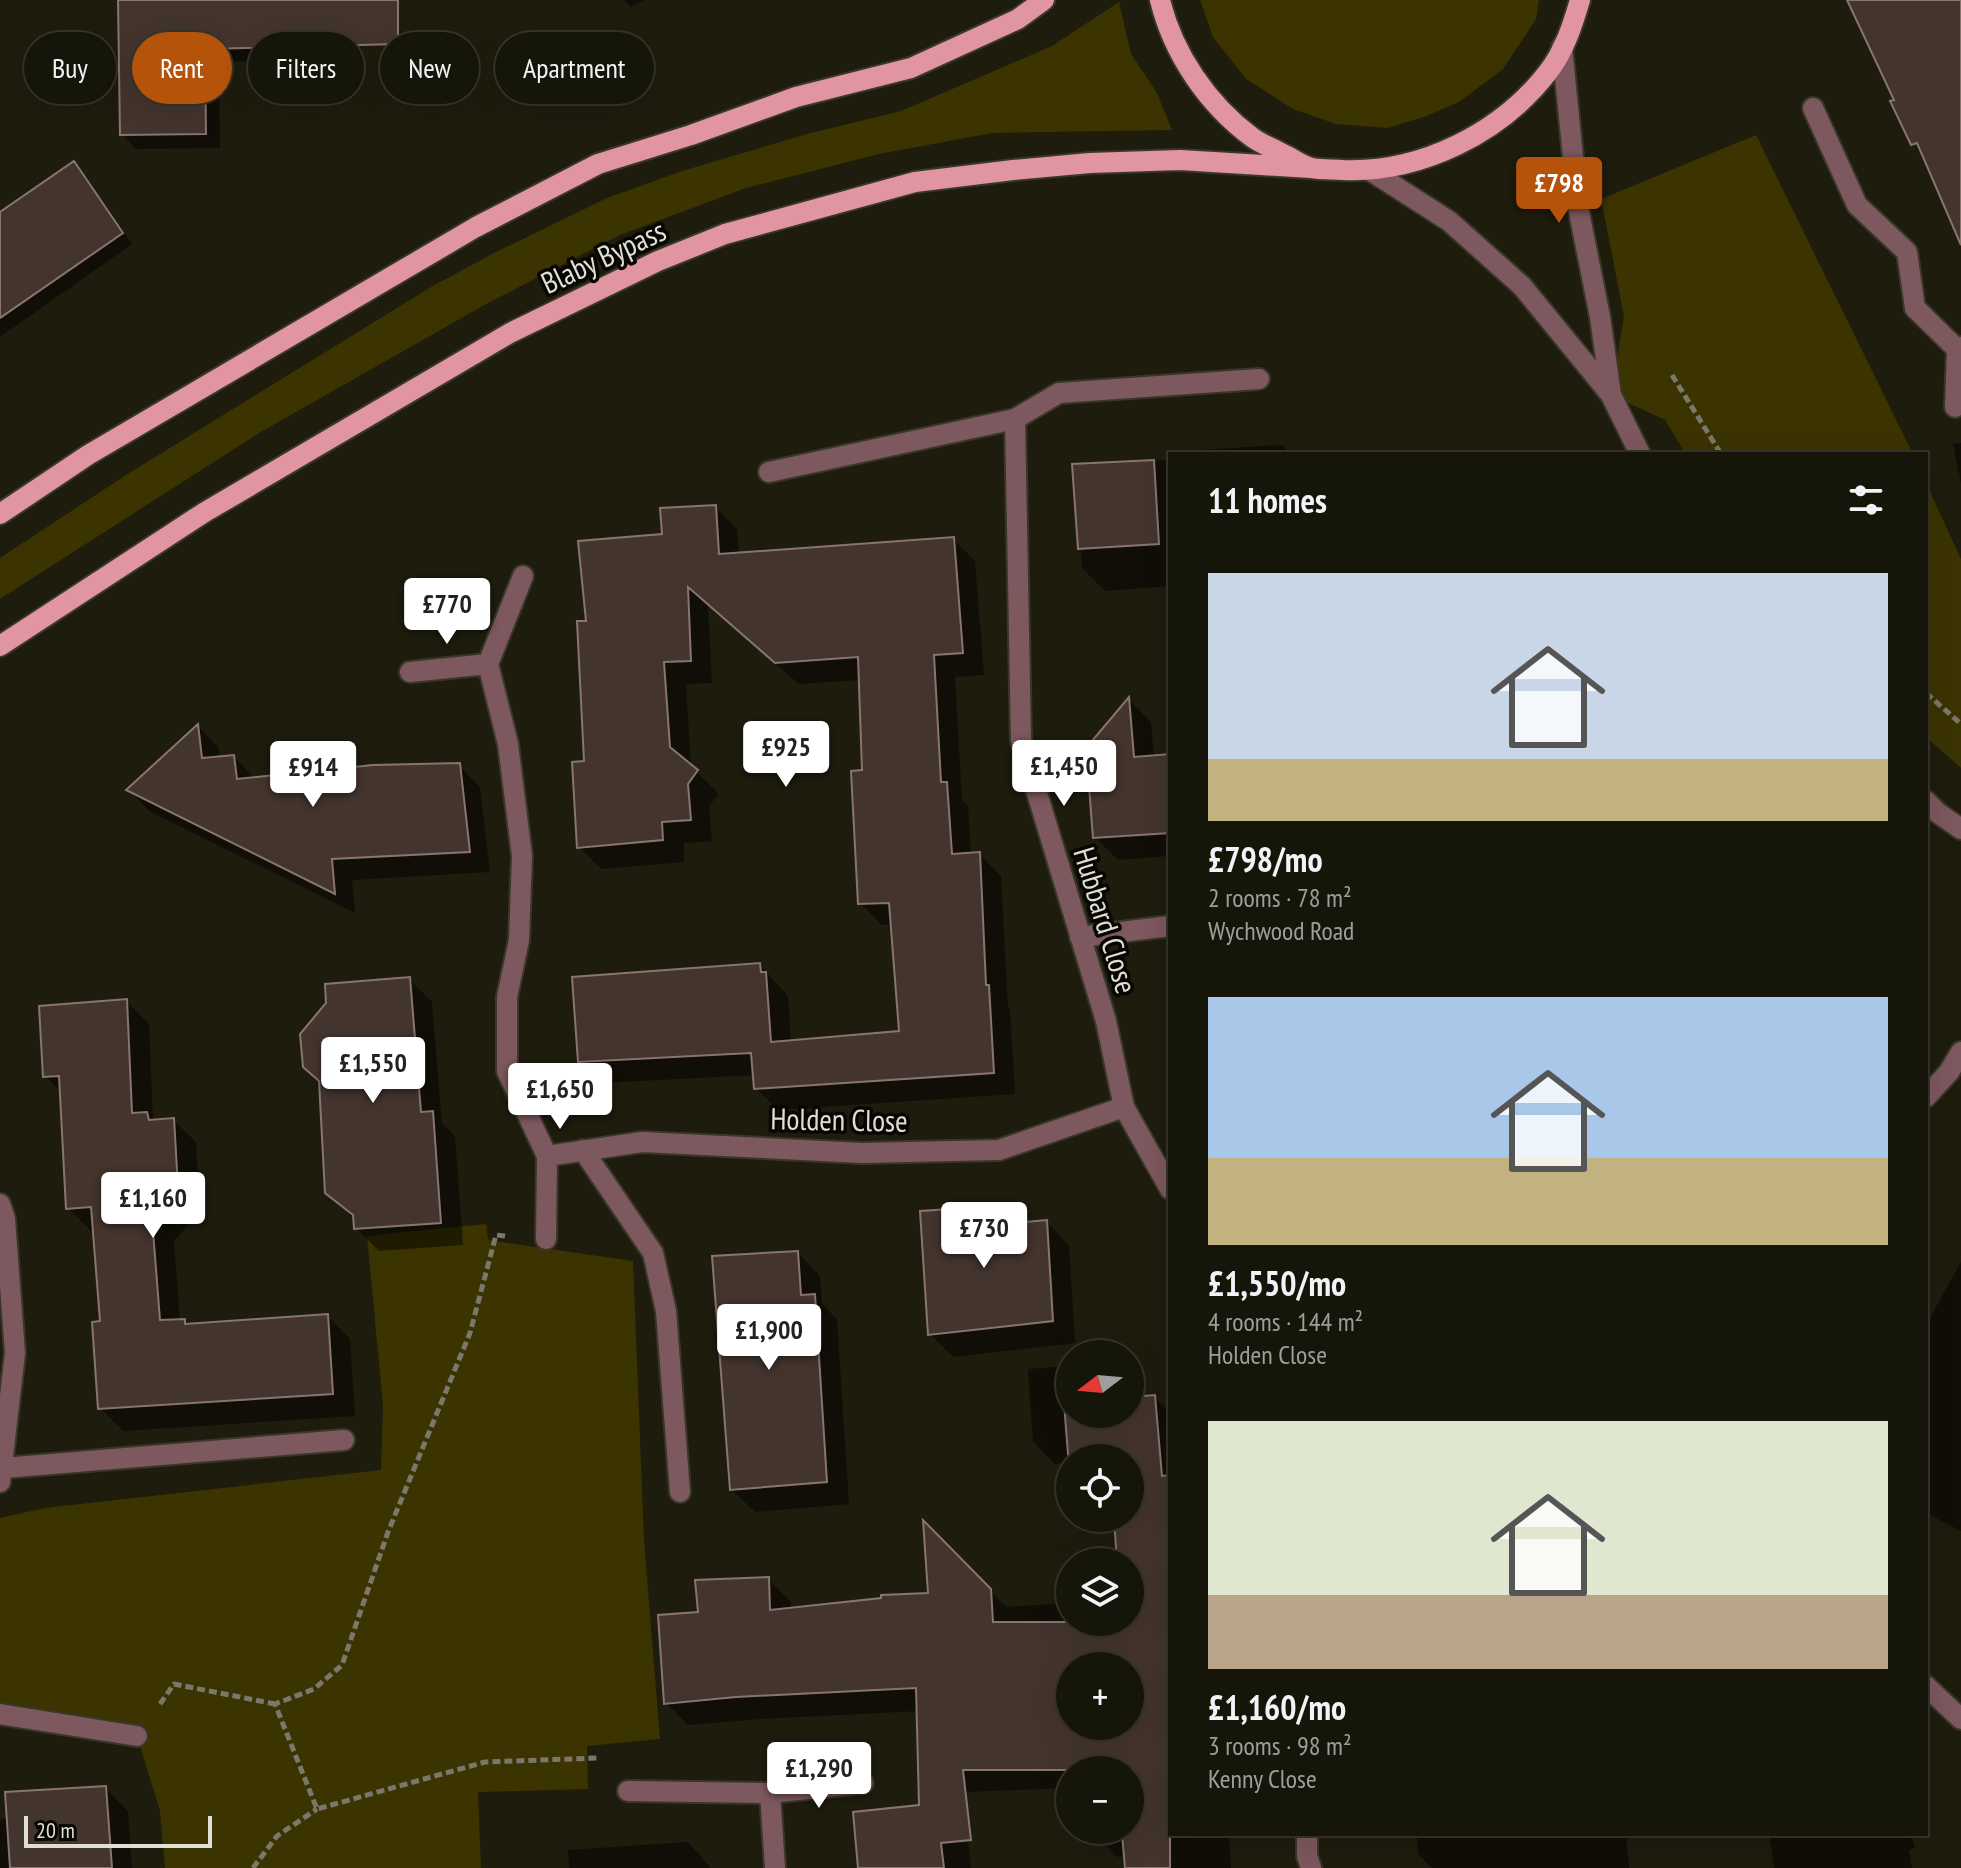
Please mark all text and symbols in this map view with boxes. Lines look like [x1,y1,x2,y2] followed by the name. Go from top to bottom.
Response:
[24,32,116,104] chip: Buy
[132,32,232,104] chip: Rent
[248,32,364,104] chip: Filters
[380,32,479,104] chip: New
[495,32,654,104] chip: Apartment
[1512,157,1606,225] pin: £798
[1534,166,1584,199] text: £798
[534,210,672,302] street label: Blaby Bypass
[1208,478,1327,522] text: 11 homes
[1844,478,1888,522] icon: filters
[400,578,494,646] pin: £770
[422,587,472,620] text: £770
[1476,625,1620,769] icon: home
[739,721,833,789] pin: £925
[761,730,811,763] text: £925
[999,740,1129,808] pin: £1,450
[266,741,360,809] pin: £914
[1030,749,1098,782] text: £1,450
[288,750,338,783] text: £914
[1208,837,1323,881] text: £798/mo
[1065,842,1147,998] street label: Hubbard Close
[1208,881,1352,914] text: 2 rooms · 78 m²
[1208,914,1354,947] text: Wychwood Road
[308,1037,438,1105] pin: £1,550
[339,1046,407,1079] text: £1,550
[1476,1049,1620,1193] icon: home
[495,1063,625,1131] pin: £1,650
[526,1072,594,1105] text: £1,650
[770,1098,908,1140] street label: Holden Close
[88,1172,218,1240] pin: £1,160
[119,1181,187,1214] text: £1,160
[937,1202,1031,1270] pin: £730
[959,1211,1009,1244] text: £730
[1208,1261,1346,1305] text: £1,550/mo
[704,1304,834,1372] pin: £1,900
[1208,1305,1363,1338] text: 4 rooms · 144 m²
[735,1313,803,1346] text: £1,900
[1208,1338,1327,1371] text: Holden Close
[1056,1340,1144,1428] north arrow
[1056,1340,1144,1844] map controls
[1056,1444,1144,1532] button: locate
[1476,1473,1620,1617] icon: home
[1056,1548,1144,1636] button: layers
[1056,1652,1144,1740] button: +
[1208,1685,1346,1729] text: £1,160/mo
[1208,1729,1352,1762] text: 3 rooms · 98 m²
[754,1742,884,1810] pin: £1,290
[785,1751,853,1784] text: £1,290
[1056,1756,1144,1844] button: −
[1208,1762,1317,1795] text: Kenny Close
[24,1812,212,1848] scale bar
[36,1816,75,1844] text: 20 m

